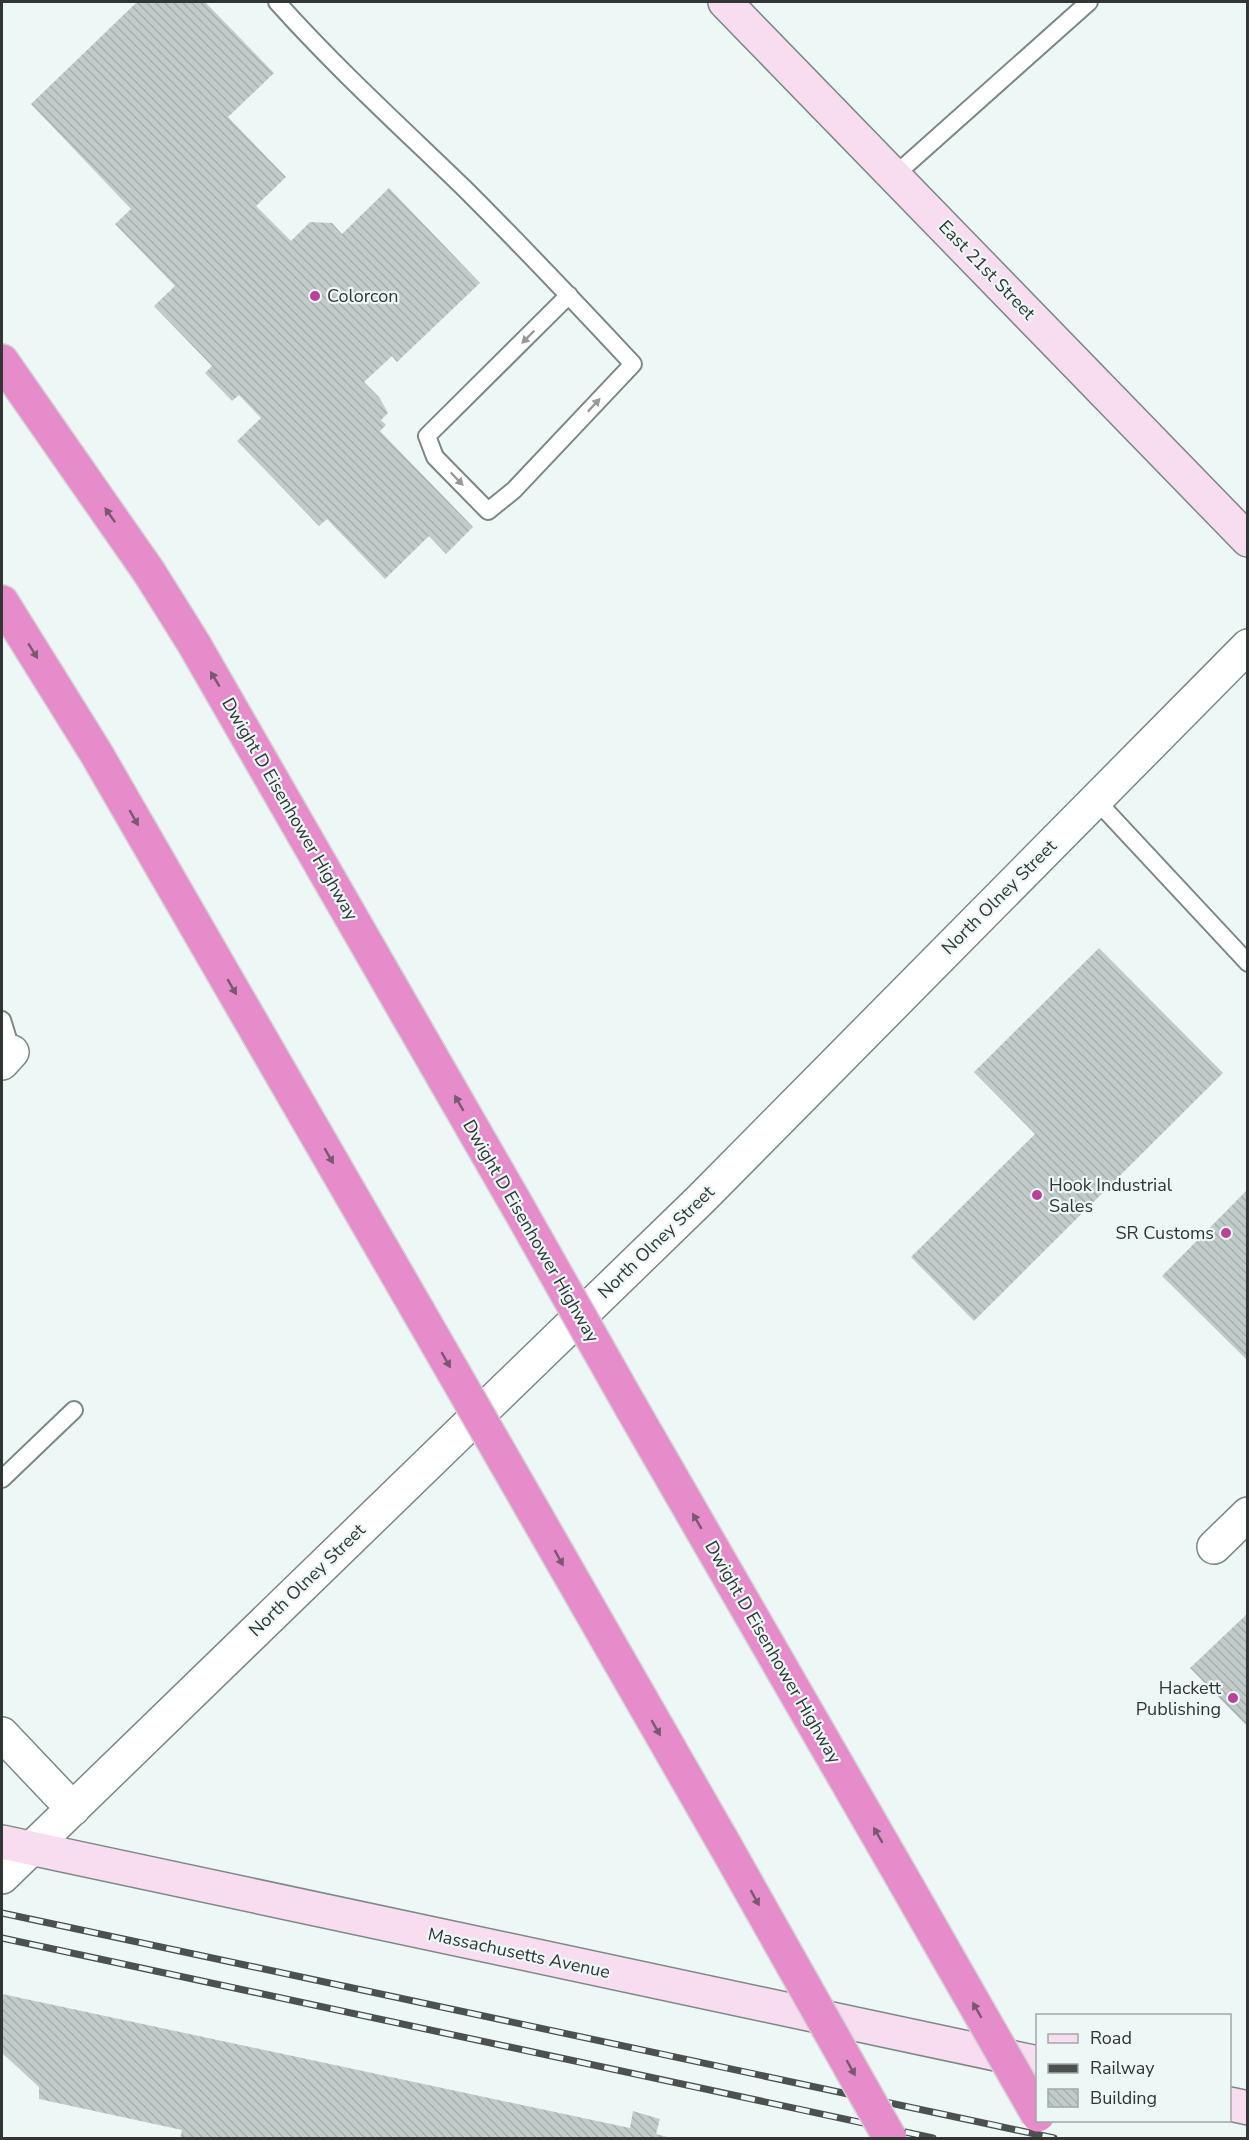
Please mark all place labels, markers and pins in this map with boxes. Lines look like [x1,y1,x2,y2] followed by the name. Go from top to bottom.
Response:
[327,284,398,308] place label: Colorcon
[308,289,322,303] marker: Colorcon
[1049,1173,1173,1218] place label: Hook Industrial Sales
[1030,1188,1044,1202] marker: Hook Industrial Sales
[1115,1221,1214,1245] place label: SR Customs
[1219,1226,1233,1240] marker: SR Customs
[1136,1676,1222,1721] place label: Hackett Publishing
[1226,1691,1240,1705] marker: Hackett Publishing

